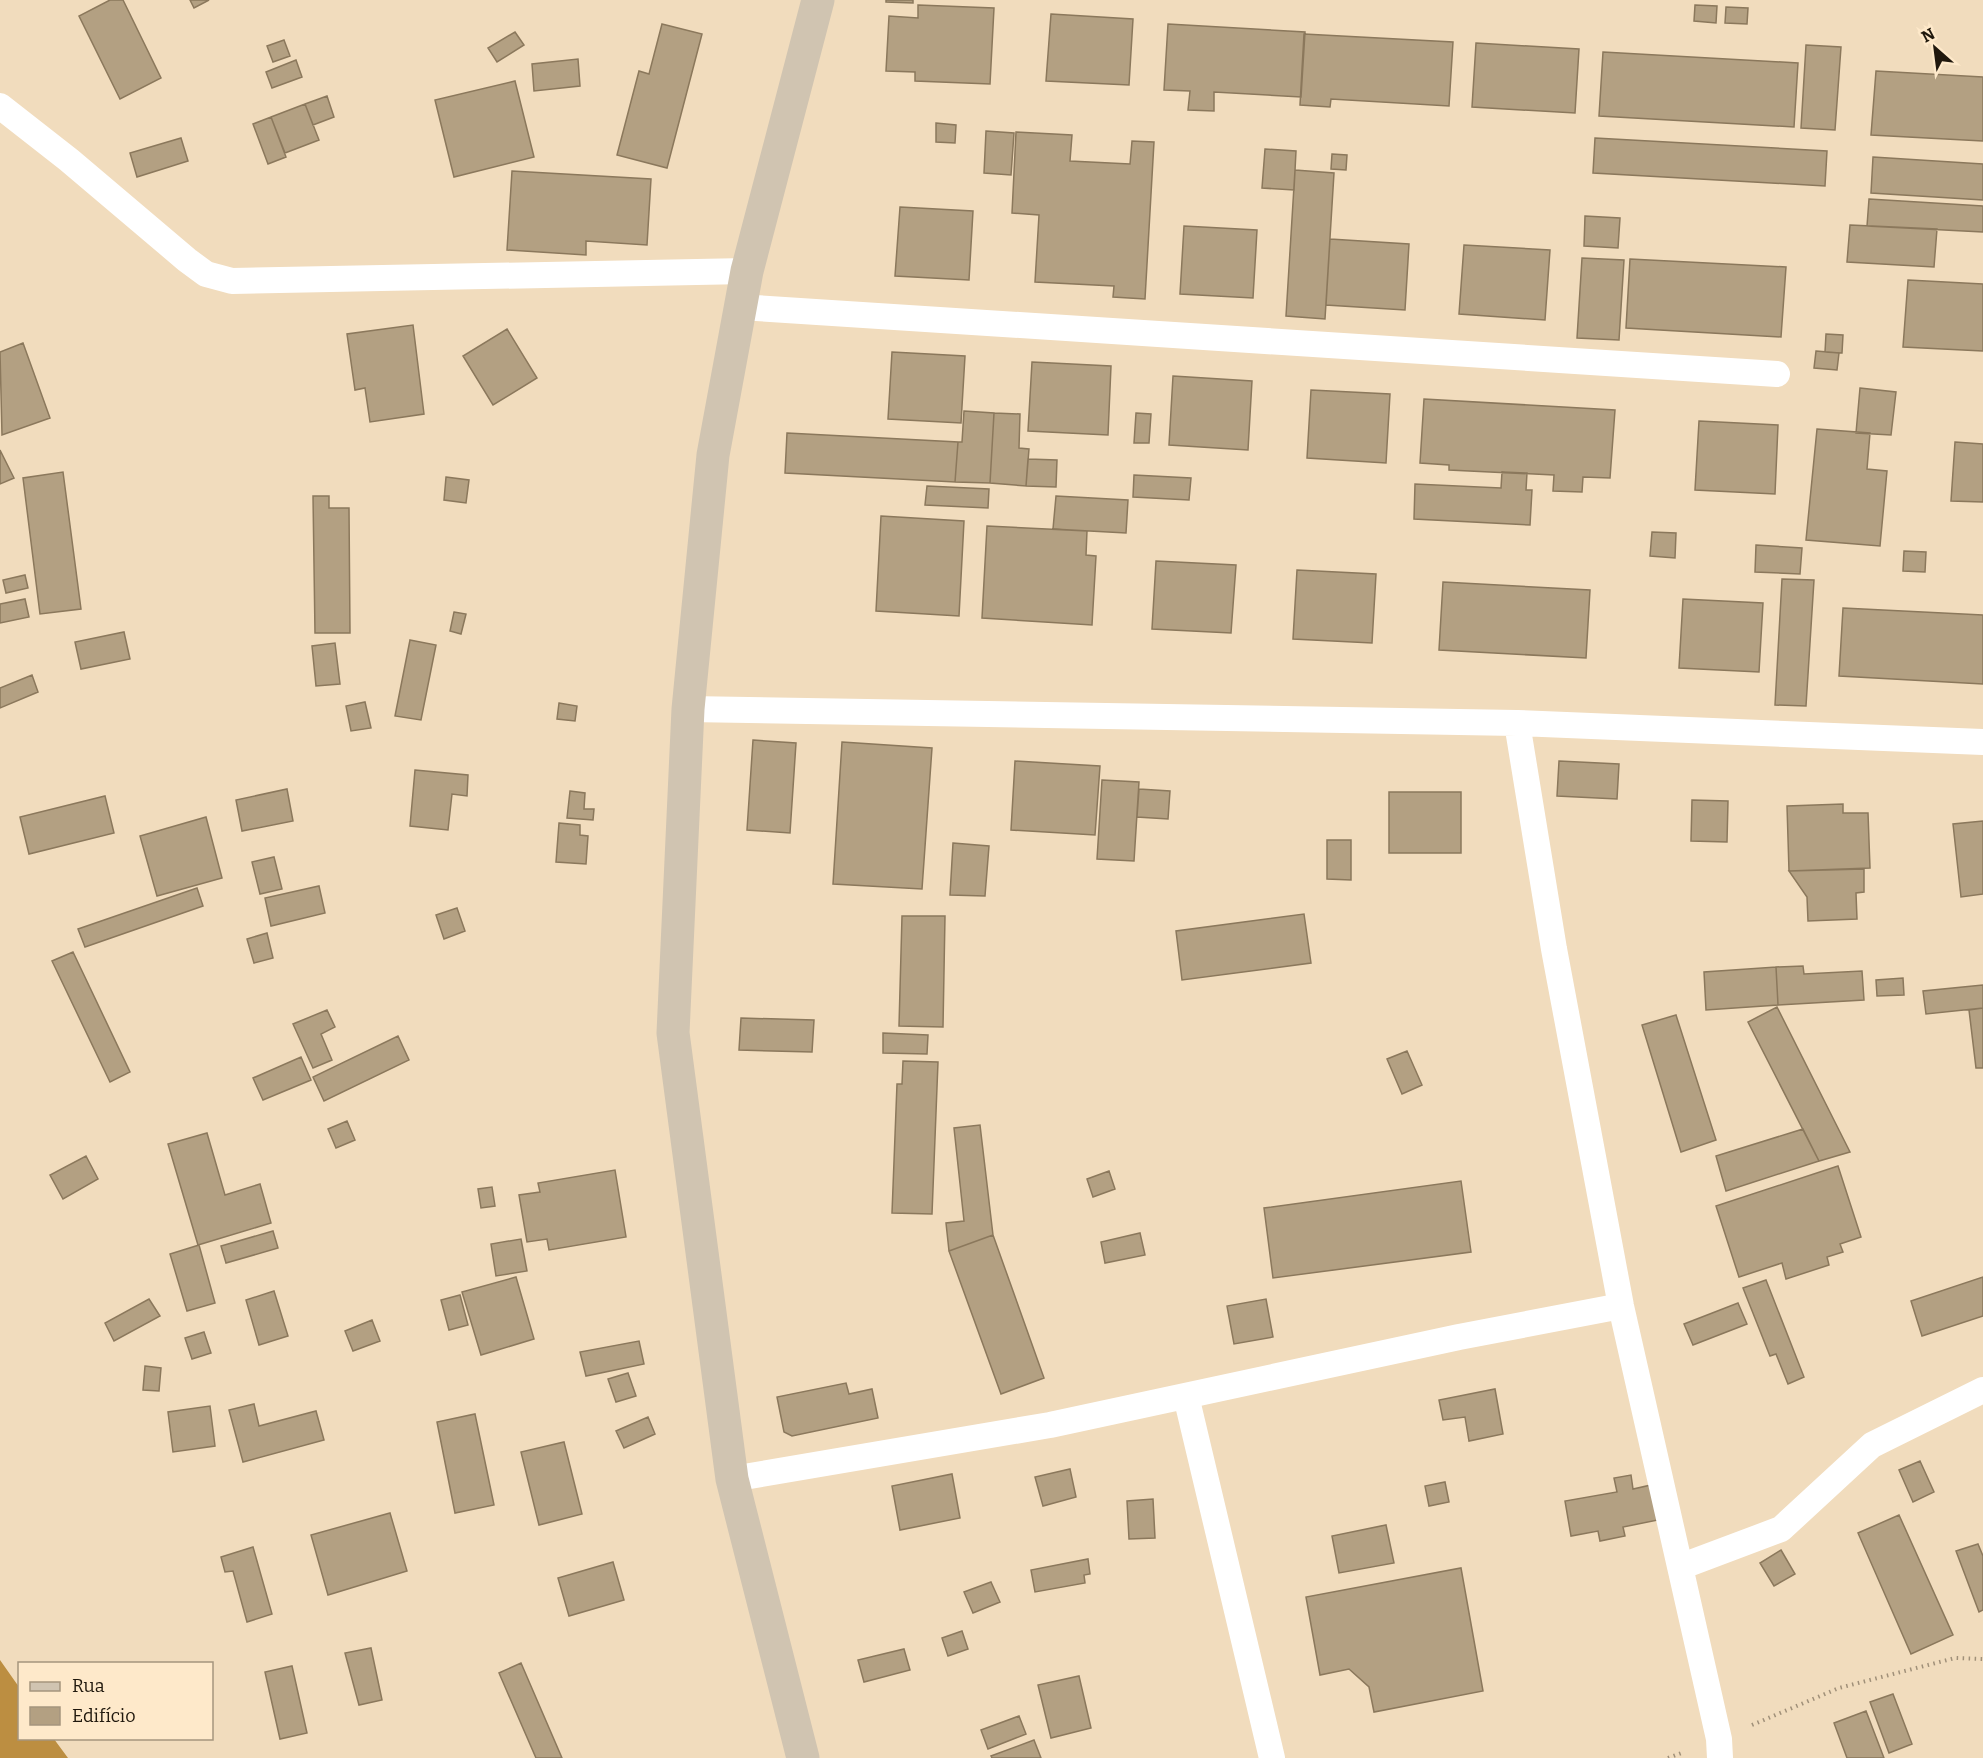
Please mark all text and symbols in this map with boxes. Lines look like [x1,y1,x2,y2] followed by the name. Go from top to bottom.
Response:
[1905,18,1965,78] north arrow
[1918,24,1938,46] text: N
[18,1662,213,1740] legend
[72,1675,105,1697] text: Rua
[72,1705,136,1727] text: Edifício

